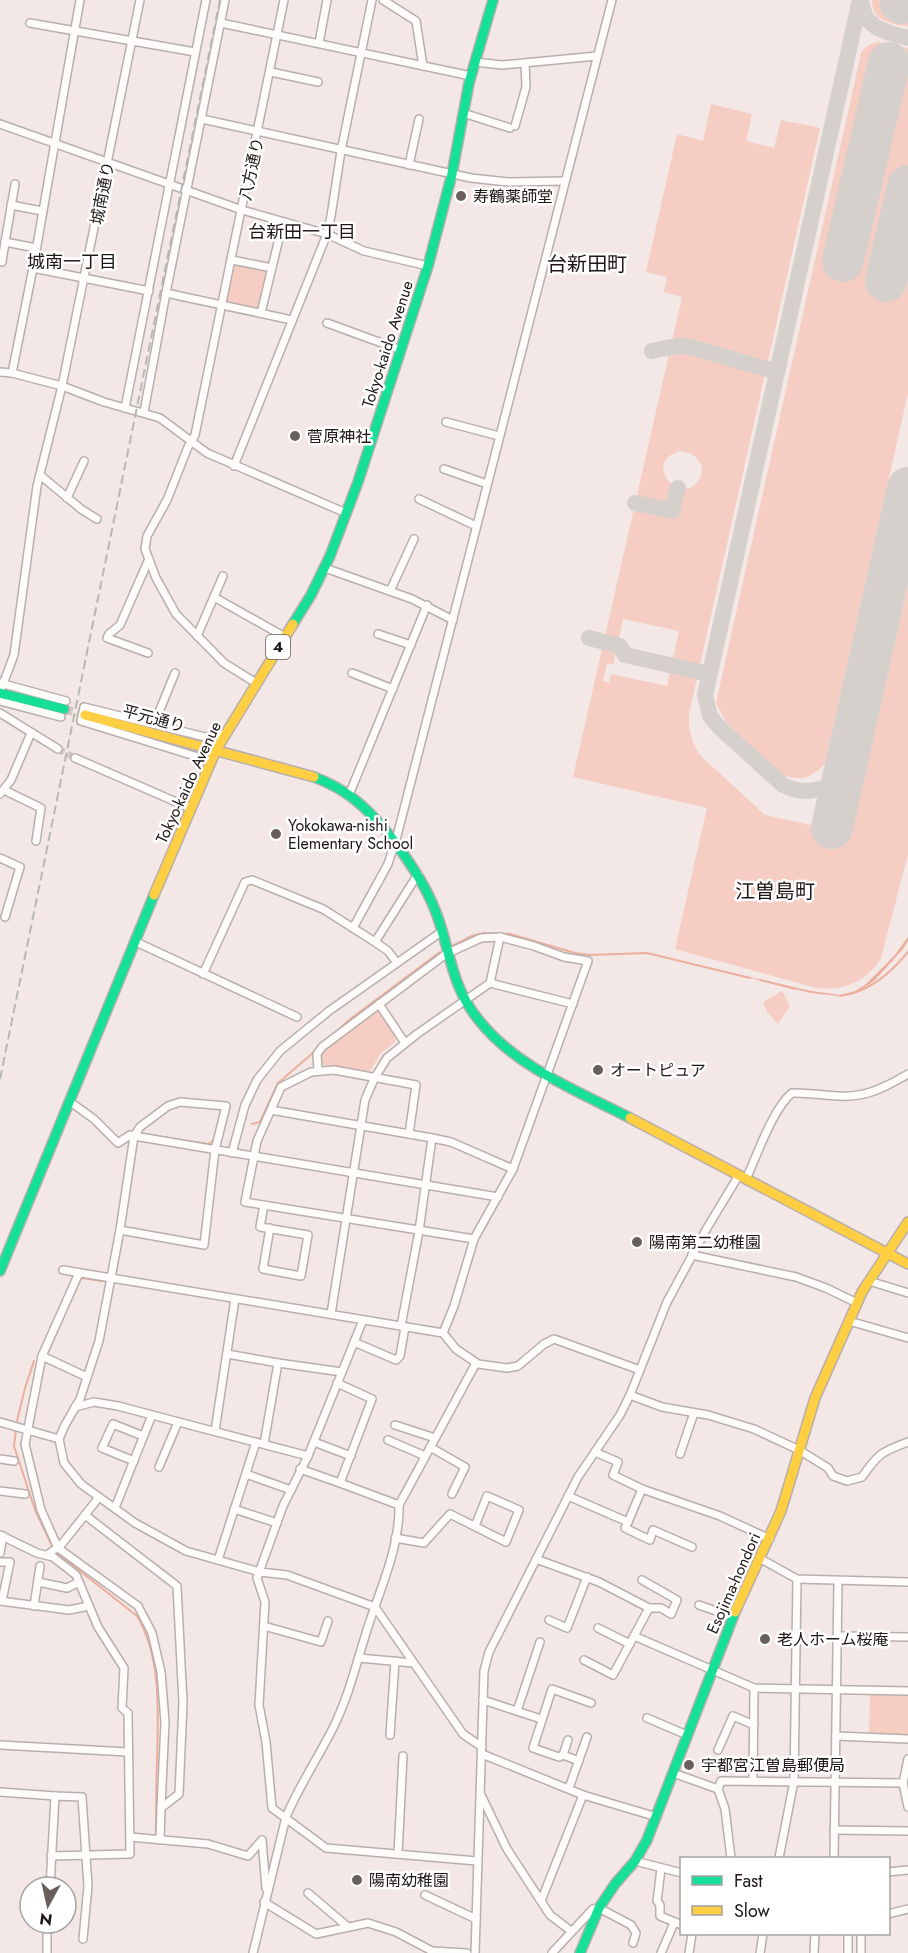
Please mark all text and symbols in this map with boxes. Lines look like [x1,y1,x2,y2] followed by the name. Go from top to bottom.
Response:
[234,135,269,203] street label: 八方通り
[85,159,120,227] street label: 城南通り
[473,185,553,208] place label: 寿鶴薬師堂
[454,189,468,203] marker: 寿鶴薬師堂
[248,219,356,245] district label: 台新田一丁目
[27,249,117,275] district label: 城南一丁目
[547,250,627,279] district label: 台新田町
[356,278,419,411] street label: Tokyo-kaido Avenue
[307,425,371,448] place label: 菅原神社
[288,429,302,443] marker: 菅原神社
[266,635,290,659] road number: 4
[120,699,188,738] street label: 平元通り
[150,717,227,847] street label: Tokyo-kaido Avenue
[288,814,413,855] place label: Yokokawa-nishi Elementary School
[269,827,283,841] marker: Yokokawa-nishi Elementary School
[735,877,815,906] district label: 江曽島町
[610,1059,706,1082] place label: オートピュア
[591,1063,605,1077] marker: オートピュア
[649,1231,761,1254] place label: 陽南第二幼稚園
[630,1235,644,1249] marker: 陽南第二幼稚園
[701,1529,766,1638] street label: Esojima-hondori
[777,1628,889,1651] place label: 老人ホーム桜庵
[758,1632,772,1646] marker: 老人ホーム桜庵
[701,1754,845,1777] place label: 宇都宮江曽島郵便局
[682,1758,696,1772] marker: 宇都宮江曽島郵便局
[680,1857,890,1935] legend
[734,1868,763,1894] text: Fast
[369,1869,449,1892] place label: 陽南幼稚園
[350,1873,364,1887] marker: 陽南幼稚園
[18,1875,78,1935] north arrow
[734,1898,771,1924] text: Slow
[38,1907,54,1932] text: N

